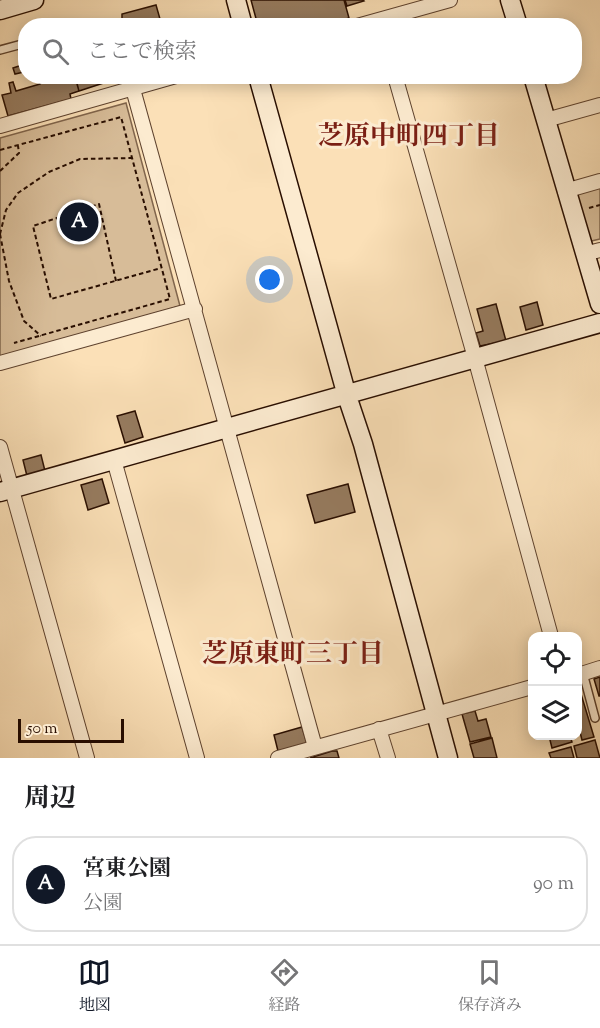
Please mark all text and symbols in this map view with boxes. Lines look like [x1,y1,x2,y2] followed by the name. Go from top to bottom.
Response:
[18,18,582,84] search box
[39,35,72,68] icon: search
[87,37,197,69] text: ここで検索
[318,119,500,156] district label: 芝原中町四丁目
[60,200,98,244] pin: A
[255,265,284,294] your location
[528,632,582,740] map controls
[528,632,582,686] button: locate
[202,637,384,674] district label: 芝原東町三丁目
[528,686,582,740] button: layers
[18,716,124,744] scale bar
[27,718,58,741] text: 50 m
[24,781,76,818] text: 周辺
[83,854,171,886] text: 宮東公園
[37,870,54,899] text: A
[533,870,574,899] text: 90 m
[83,890,123,919] text: 公園
[78,956,111,1018] tab: 地図
[268,956,301,1018] tab: 経路
[458,956,522,1018] tab: 保存済み

